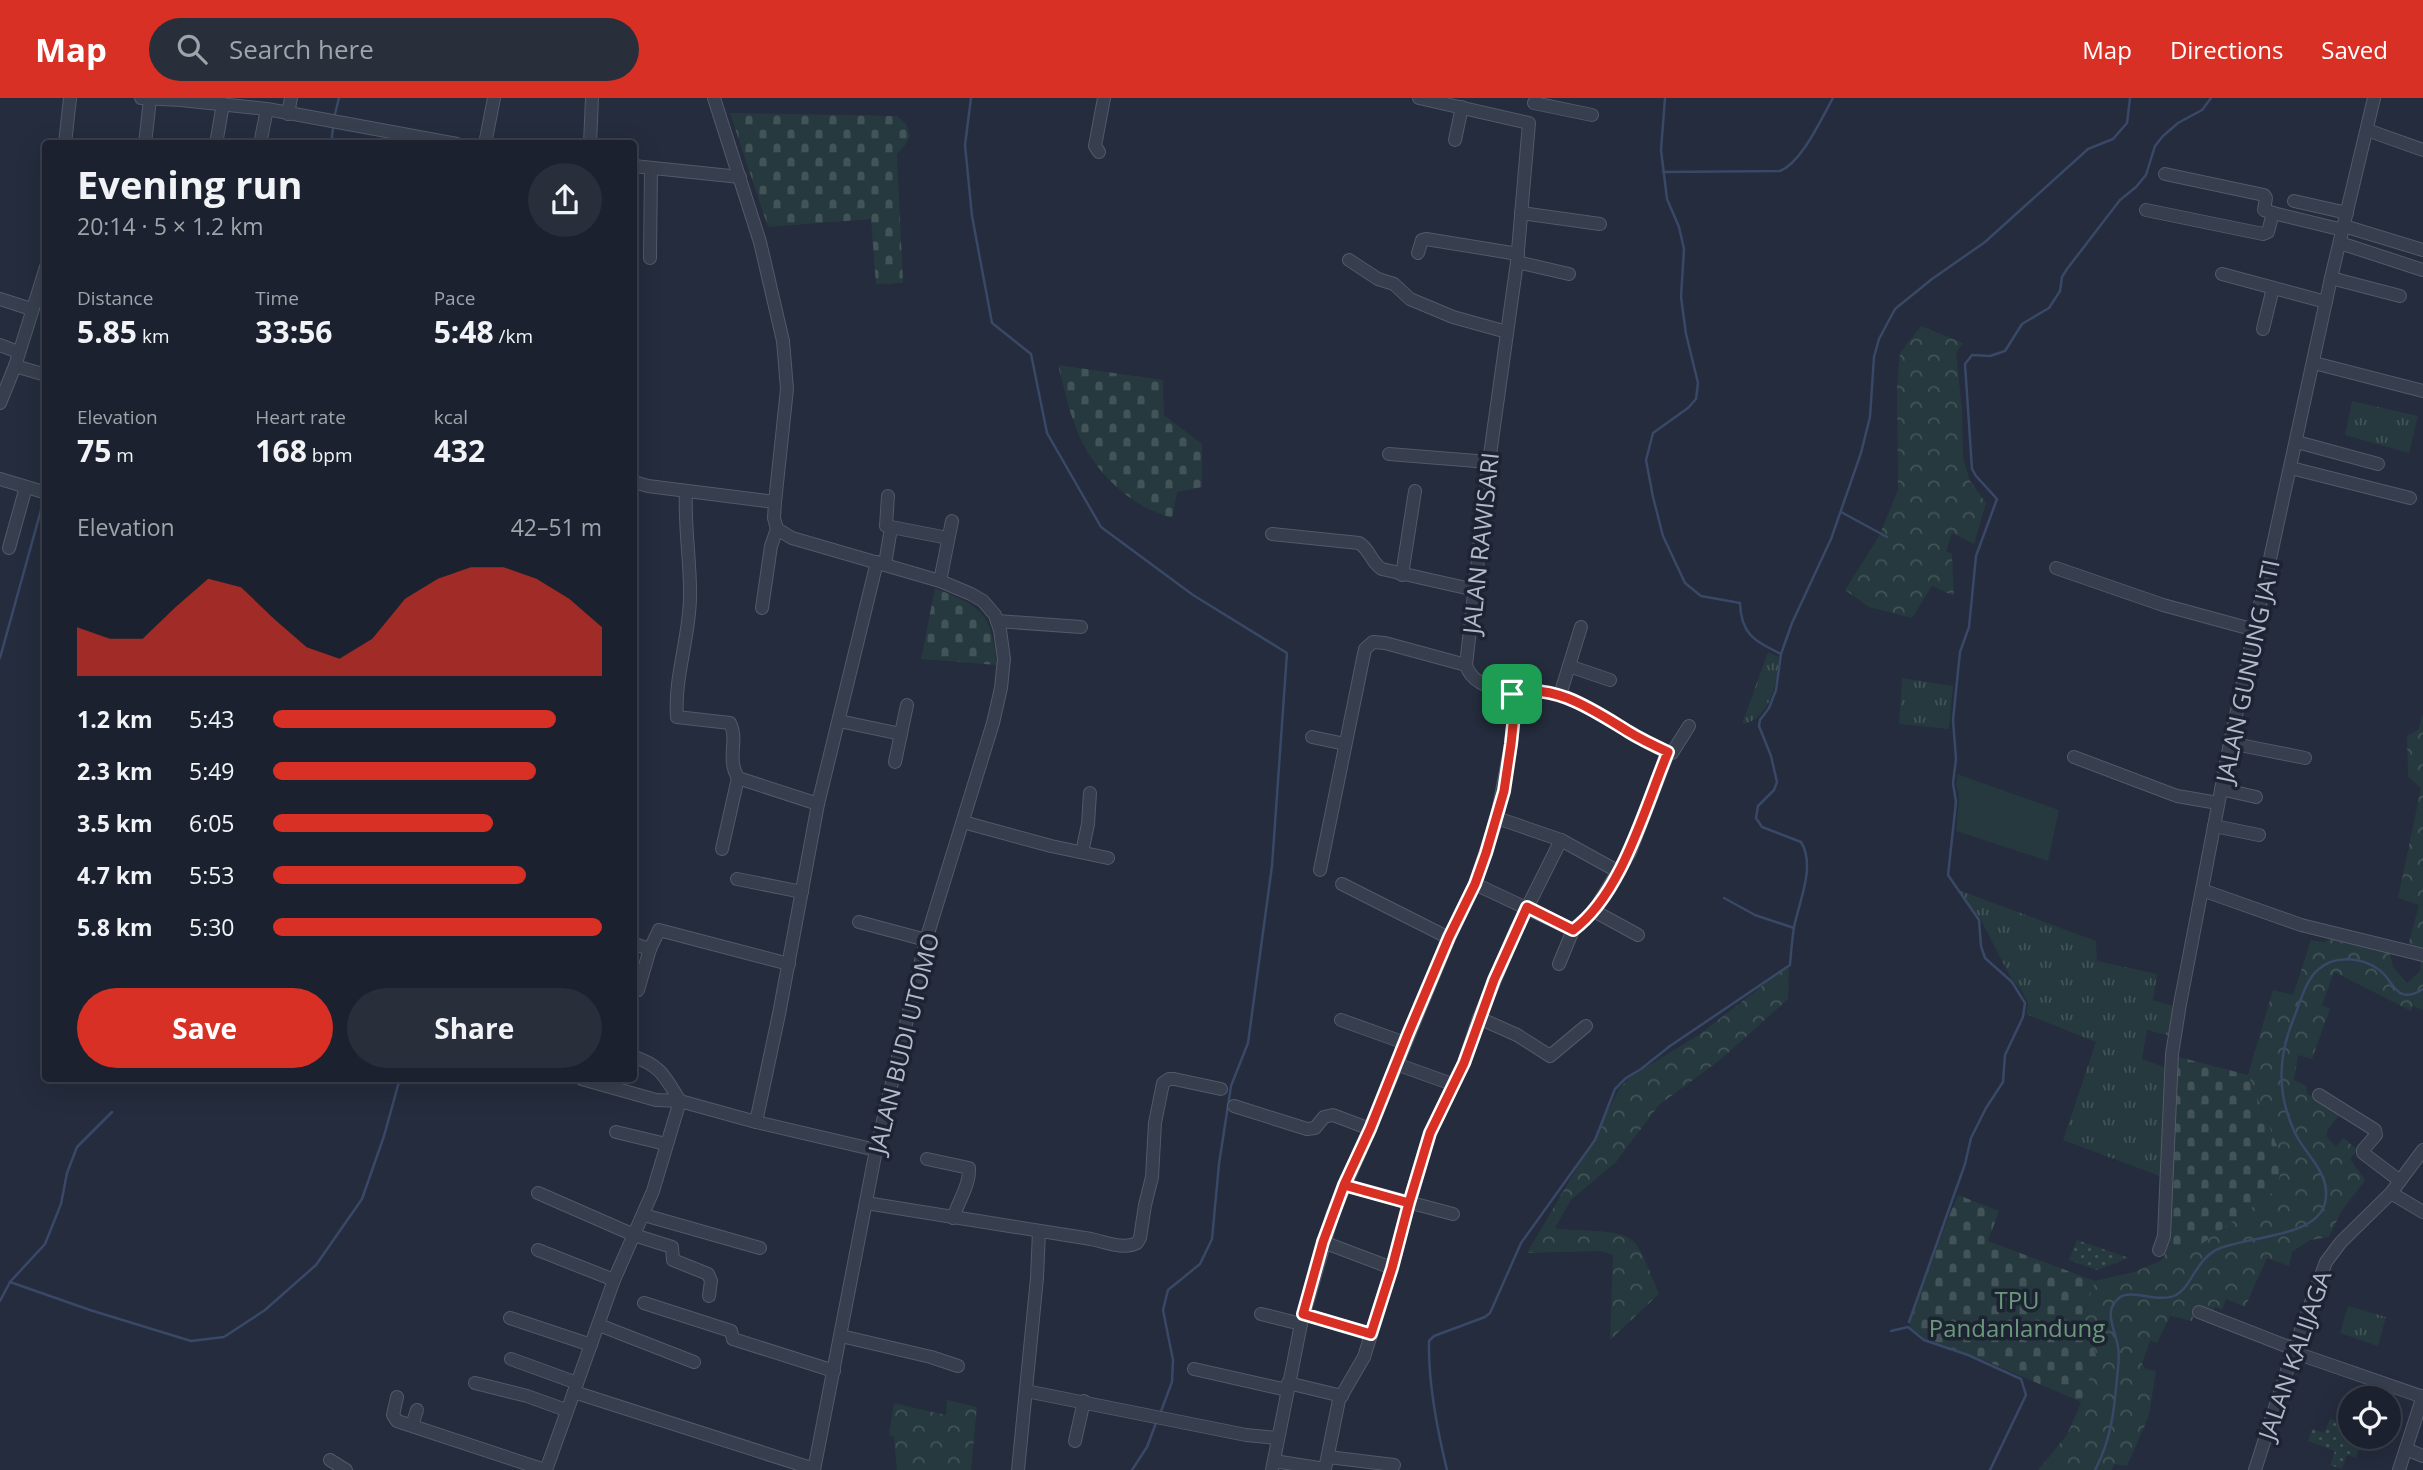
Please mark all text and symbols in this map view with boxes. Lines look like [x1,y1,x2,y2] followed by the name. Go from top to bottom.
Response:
[149,18,639,81] search box
[35,27,107,72] text: Map
[173,30,211,68] icon: search
[229,31,374,67] text: Search here
[2082,33,2132,66] text: Map
[2170,33,2283,66] text: Directions
[2321,33,2388,66] text: Saved
[77,158,302,210] text: Evening run
[528,163,602,237] button: share
[77,210,264,242] text: 20:14 · 5 × 1.2 km
[77,285,153,311] text: Distance
[255,285,299,311] text: Time
[434,285,475,311] text: Pace
[77,311,137,352] text: 5.85
[255,311,333,352] text: 33:56
[434,311,494,352] text: 5:48
[137,323,170,349] text: km
[494,323,533,349] text: /km
[77,404,158,430] text: Elevation
[255,404,346,430] text: Heart rate
[434,404,468,430] text: kcal
[77,430,111,471] text: 75
[255,430,307,471] text: 168
[434,430,485,471] text: 432
[111,442,134,468] text: m
[307,442,353,468] text: bpm
[1454,451,1506,637] street label: JALAN RAWISARI
[77,511,175,543] text: Elevation
[511,511,602,543] text: 42–51 m
[2207,556,2287,788] street label: JALAN GUNUNG JATI
[1482,664,1542,724] pin
[1493,675,1531,713] icon: arrive
[77,703,153,735] text: 1.2 km
[189,703,235,735] text: 5:43
[77,755,153,787] text: 2.3 km
[189,755,235,787] text: 5:49
[77,807,153,839] text: 3.5 km
[189,807,235,839] text: 6:05
[77,859,153,891] text: 4.7 km
[189,859,235,891] text: 5:53
[77,911,153,943] text: 5.8 km
[189,911,235,943] text: 5:30
[859,929,946,1159] street label: JALAN BUDI UTOMO
[77,988,333,1068] button: Save
[347,988,602,1068] button: Share
[2249,1265,2339,1446] street label: JALAN KALIJAGA
[1929,1283,2105,1344] park label: TPU Pandanlandung
[2338,1386,2401,1449] map controls
[2338,1386,2401,1449] button: locate

